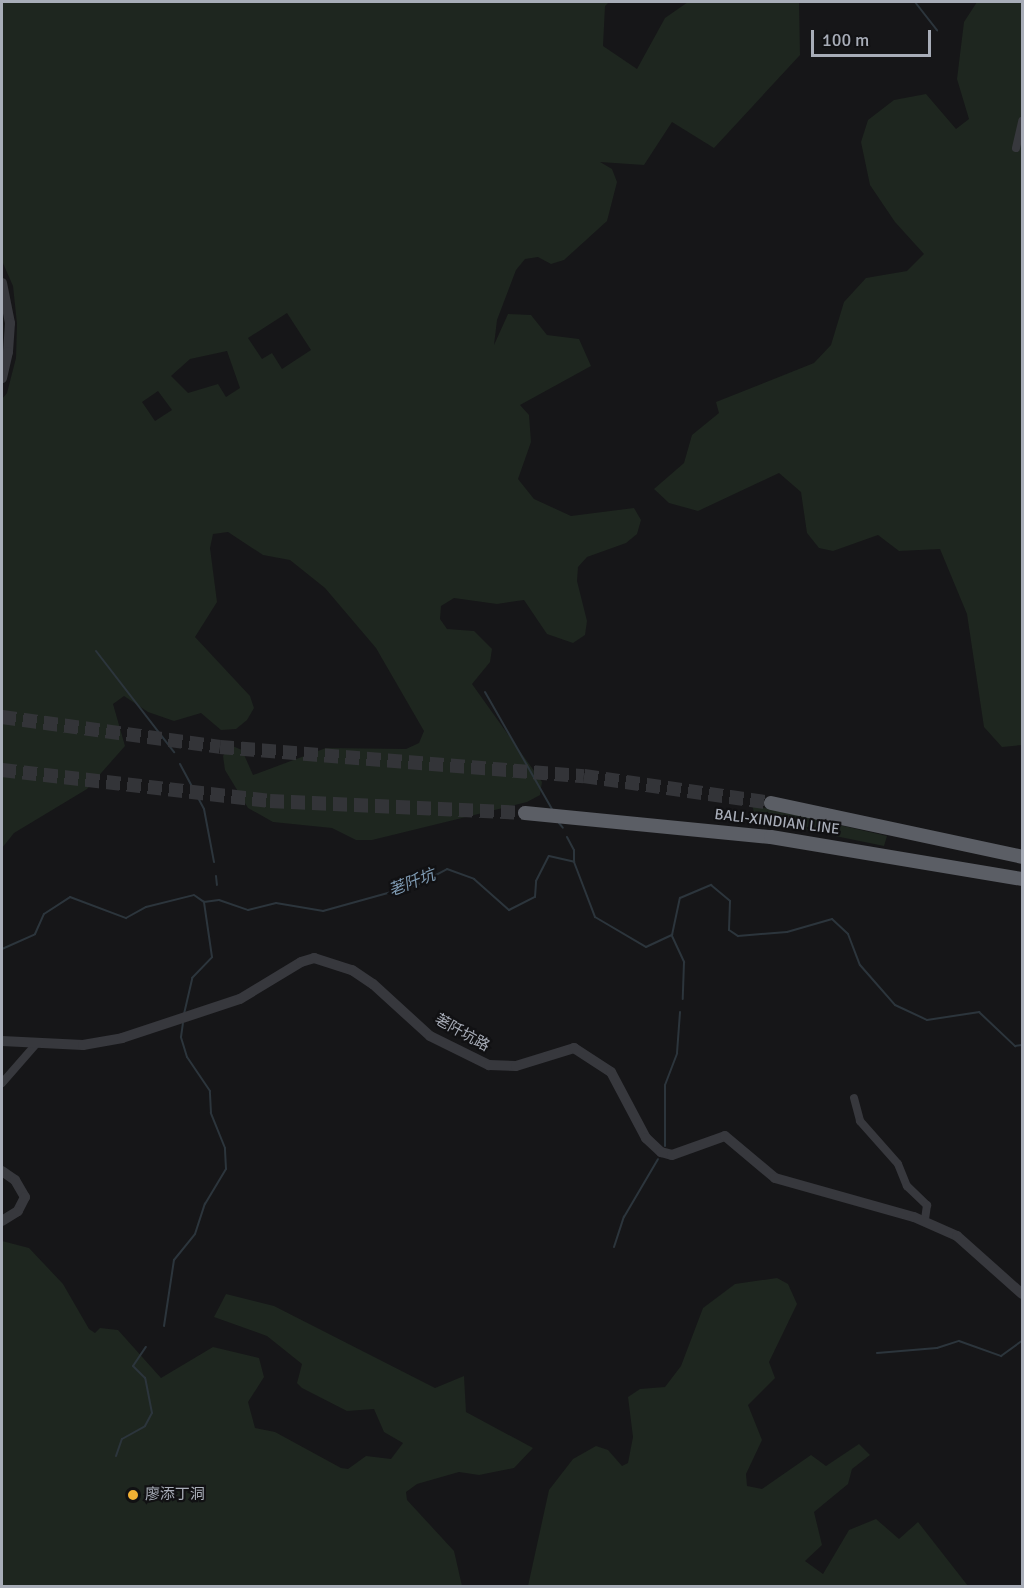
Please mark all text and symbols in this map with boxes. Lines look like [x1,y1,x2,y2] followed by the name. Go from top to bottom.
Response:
[814,18,934,56] scale bar
[822,29,869,51] text: 100 m
[713,805,841,839] street label: BALI-XINDIAN LINE
[386,865,438,901] water label: 荖阡坑
[431,1011,493,1055] street label: 荖阡坑路
[145,1486,205,1504] place label: 廖添丁洞
[126,1488,140,1502] marker: 廖添丁洞

